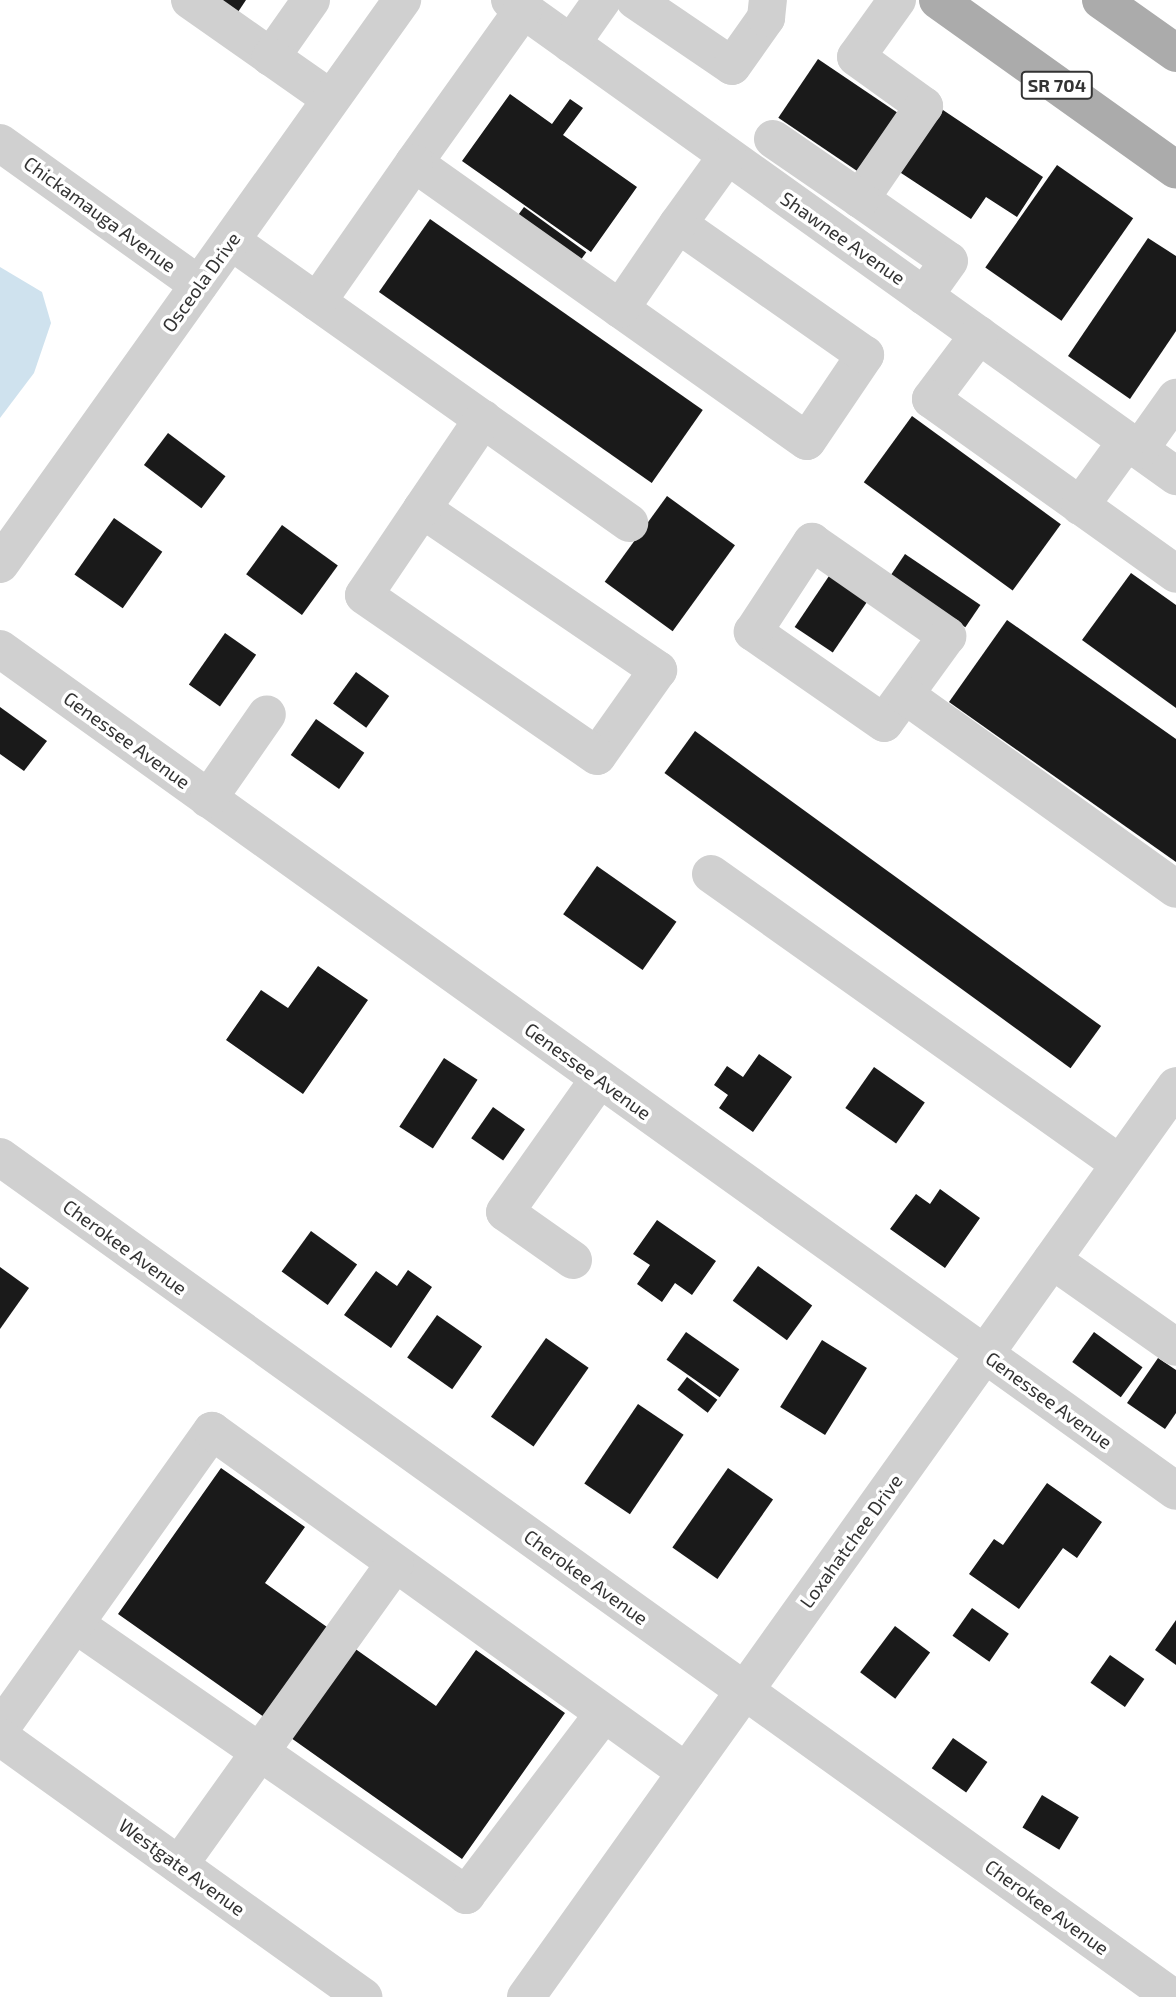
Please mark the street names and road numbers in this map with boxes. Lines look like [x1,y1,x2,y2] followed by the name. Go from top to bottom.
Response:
[1020,70,1094,100] road number: SR 704
[19,151,181,277] street label: Chickamauga Avenue
[776,186,910,290] street label: Shawnee Avenue
[157,228,245,336] street label: Osceola Drive
[59,686,195,794] street label: Genessee Avenue
[520,1017,656,1125] street label: Genessee Avenue
[58,1194,192,1300] street label: Cherokee Avenue
[981,1346,1117,1454] street label: Genessee Avenue
[795,1470,907,1612] street label: Loxahatchee Drive
[519,1524,653,1630] street label: Cherokee Avenue
[114,1813,250,1921] street label: Westgate Avenue
[980,1854,1114,1960] street label: Cherokee Avenue

